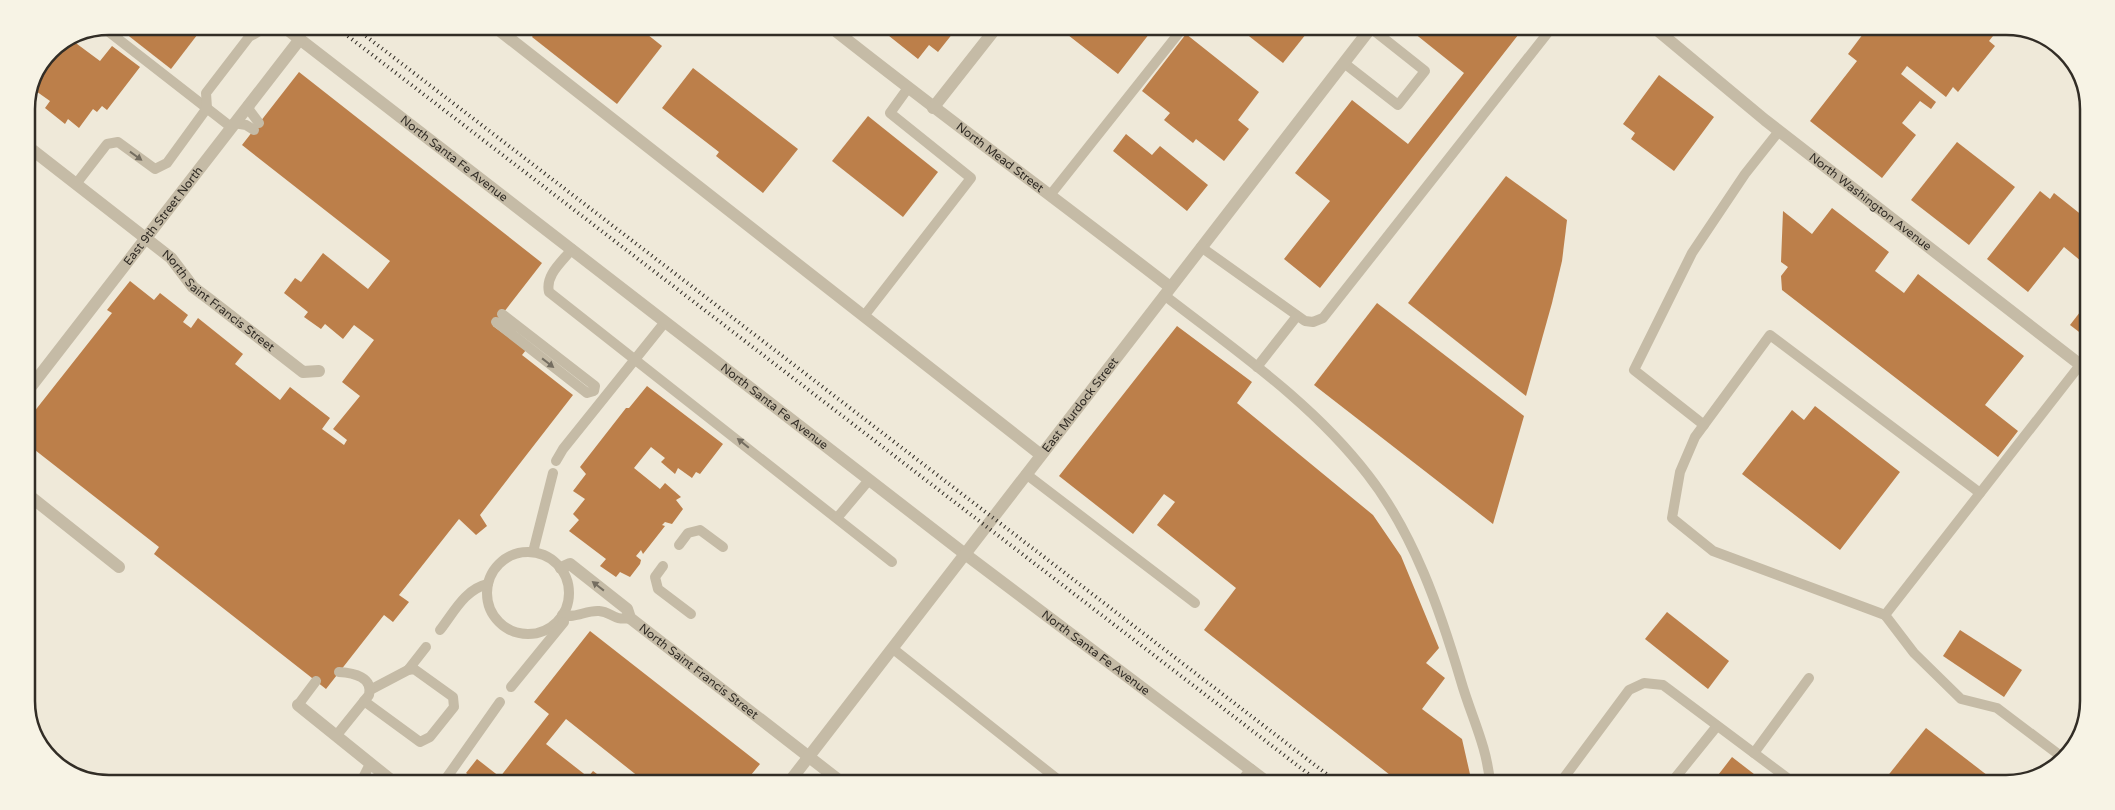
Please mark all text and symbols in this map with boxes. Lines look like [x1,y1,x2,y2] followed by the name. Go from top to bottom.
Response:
[398,113,511,205] street label: North Santa Fe Avenue
[953,120,1047,195] street label: North Mead Street
[129,150,142,161] one-way arrow
[1806,150,1934,254] street label: North Washington Avenue
[121,164,206,268] street label: East 9th Street North
[159,247,278,355] street label: North Saint Francis Street
[1039,354,1121,455] street label: East Murdock Street
[541,357,554,368] one-way arrow
[718,361,831,452] street label: North Santa Fe Avenue
[737,437,750,448] one-way arrow
[592,581,605,592] one-way arrow
[1039,607,1153,698] street label: North Santa Fe Avenue
[637,621,761,722] street label: North Saint Francis Street

